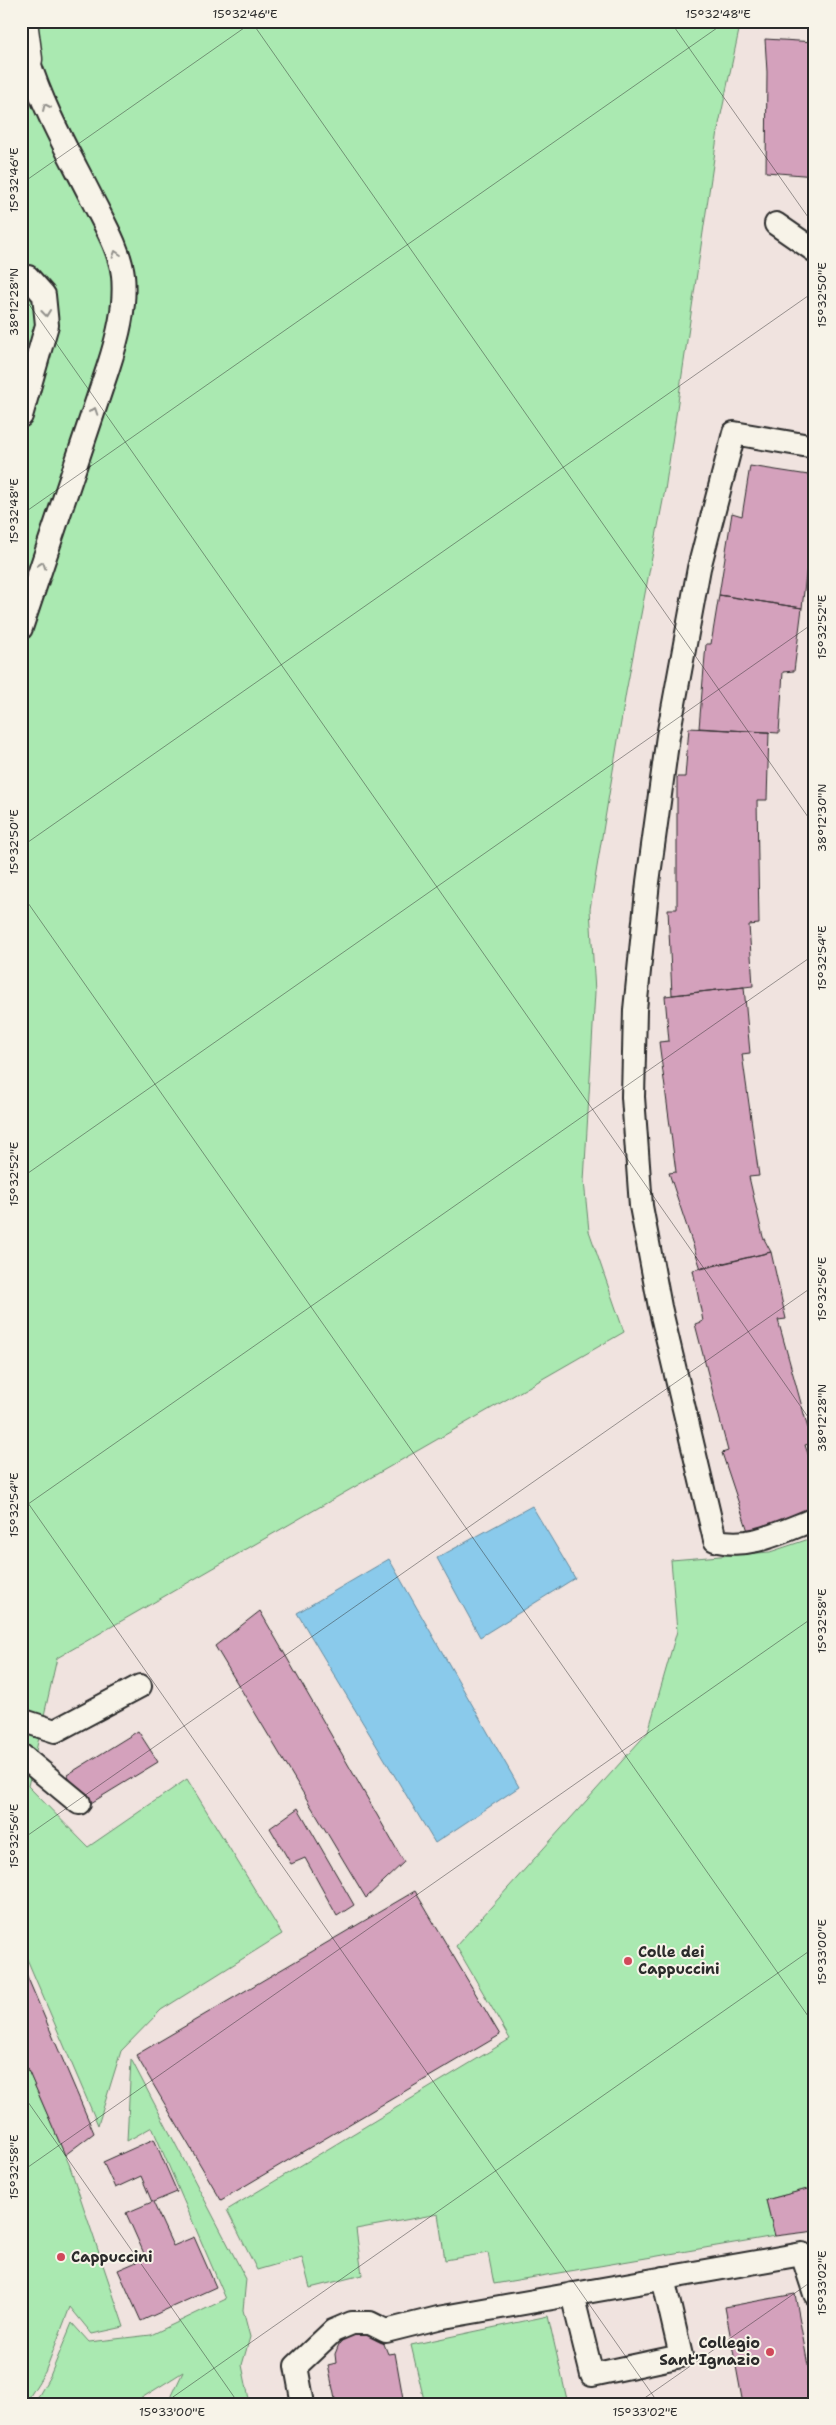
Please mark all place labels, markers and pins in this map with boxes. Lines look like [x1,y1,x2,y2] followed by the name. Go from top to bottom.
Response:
[638,1942,720,1979] place label: Colle dei Cappuccini
[622,1955,634,1967] marker: Colle dei Cappuccini
[71,2247,153,2267] place label: Cappuccini
[55,2251,67,2263] marker: Cappuccini
[659,2333,760,2370] place label: Collegio Sant'Ignazio
[764,2346,776,2358] marker: Collegio Sant'Ignazio

